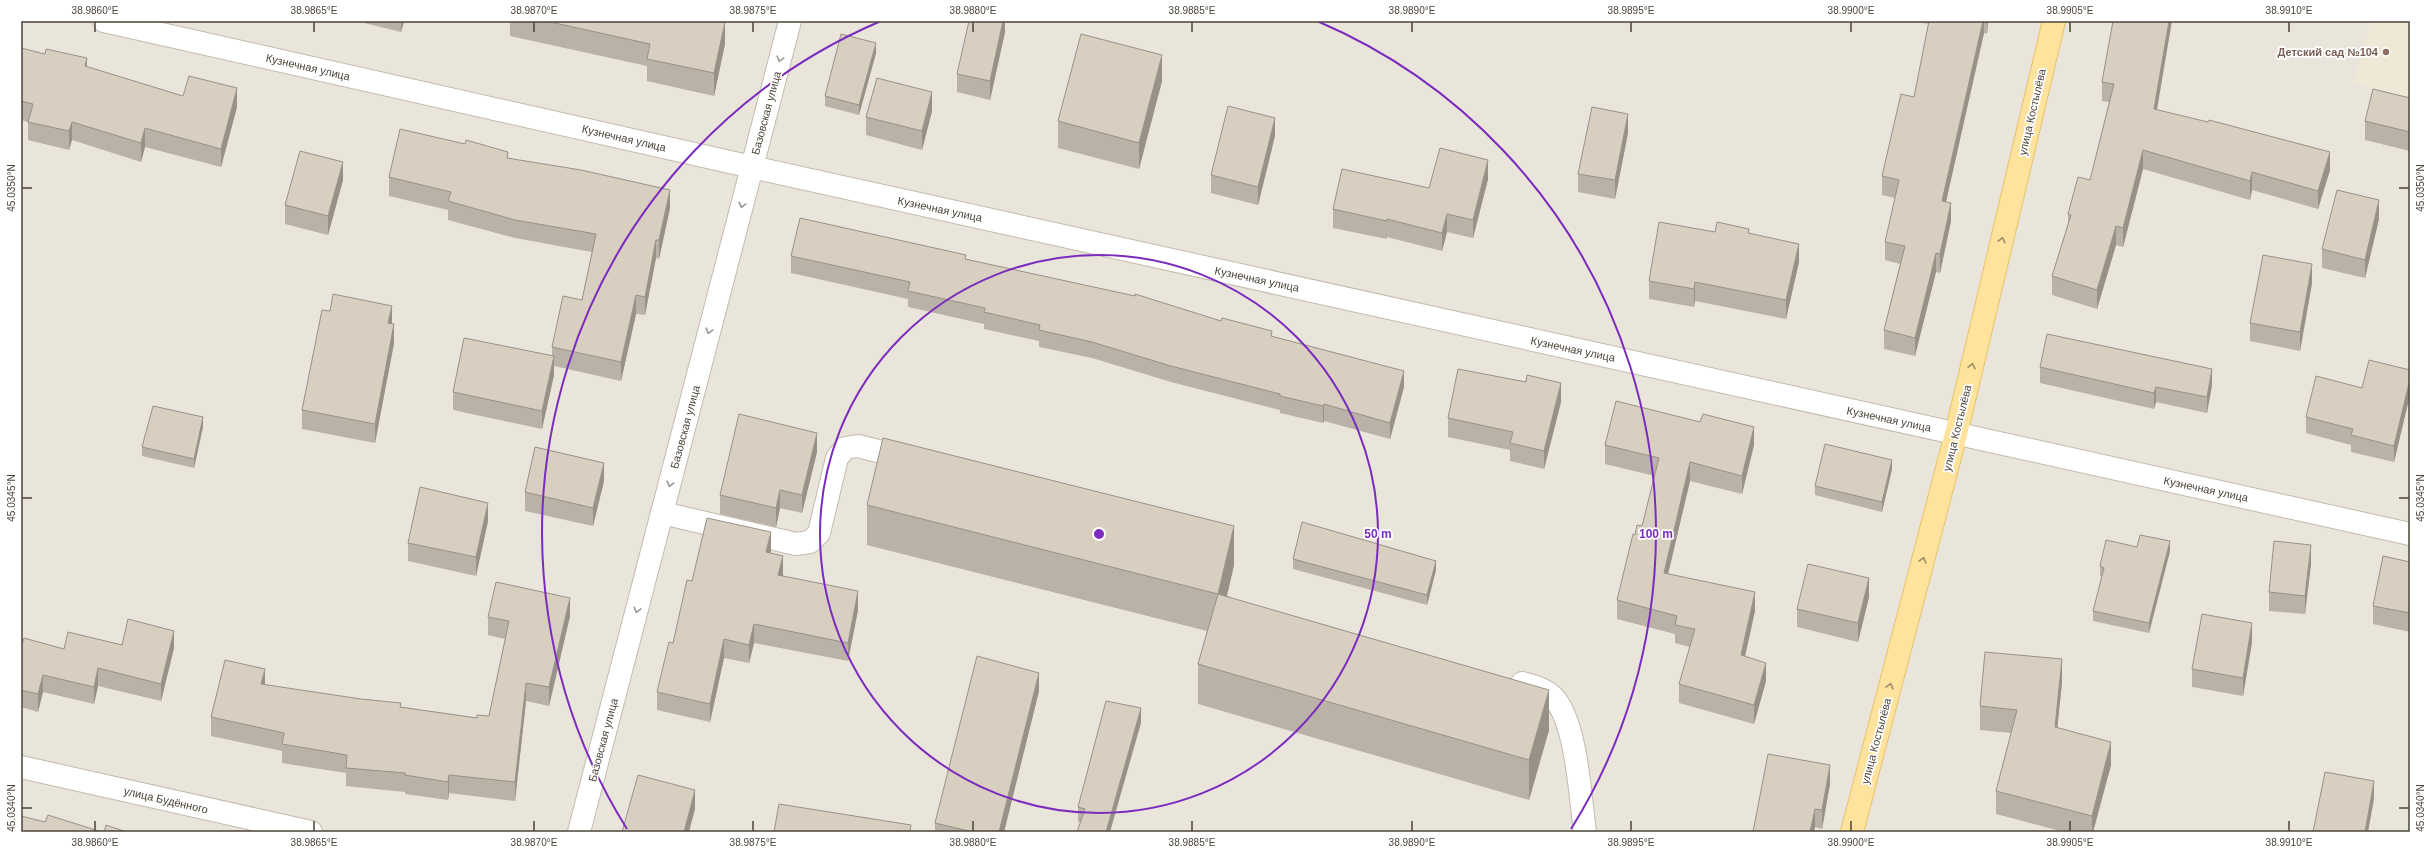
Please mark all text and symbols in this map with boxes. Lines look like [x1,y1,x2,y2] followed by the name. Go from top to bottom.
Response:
[72,5,119,16] text: 38.9860°E
[291,5,338,16] text: 38.9865°E
[511,5,558,16] text: 38.9870°E
[730,5,777,16] text: 38.9875°E
[950,5,997,16] text: 38.9880°E
[1169,5,1216,16] text: 38.9885°E
[1389,5,1436,16] text: 38.9890°E
[1608,5,1655,16] text: 38.9895°E
[1828,5,1875,16] text: 38.9900°E
[2047,5,2094,16] text: 38.9905°E
[2266,5,2313,16] text: 38.9910°E
[2278,46,2379,58] place label: Детский сад №104
[2381,47,2391,57] marker: Детский сад №104
[265,51,352,83] street label: Кузнечная улица
[777,56,785,62] one-way arrow
[2016,67,2048,157] street label: улица Костылёва
[749,69,783,156] street label: Базовская улица
[581,122,668,154] street label: Кузнечная улица
[6,164,17,212] text: 45.0350°N
[2415,164,2426,212] text: 45.0350°N
[897,194,984,224] street label: Кузнечная улица
[739,202,747,208] one-way arrow
[1997,237,2005,243] one-way arrow
[1214,264,1301,294] street label: Кузнечная улица
[706,328,714,334] one-way arrow
[1530,334,1617,364] street label: Кузнечная улица
[1967,363,1975,369] one-way arrow
[668,383,702,470] street label: Базовская улица
[1940,383,1974,472] street label: улица Костылёва
[1846,404,1933,434] street label: Кузнечная улица
[6,474,17,522] text: 45.0345°N
[2163,474,2250,504] street label: Кузнечная улица
[2415,474,2426,522] text: 45.0345°N
[666,481,674,487] one-way arrow
[1092,527,1106,541] centre of rings
[1364,527,1392,541] text: 50 m
[1639,527,1673,541] text: 100 m
[1918,557,1927,564] one-way arrow
[633,606,641,613] one-way arrow
[1885,683,1894,690] one-way arrow
[586,696,620,783] street label: Базовская улица
[1859,696,1893,785] street label: улица Костылёва
[6,784,17,832] text: 45.0340°N
[123,784,209,816] street label: улица Будённого
[2415,784,2426,832] text: 45.0340°N
[72,837,119,848] text: 38.9860°E
[291,837,338,848] text: 38.9865°E
[511,837,558,848] text: 38.9870°E
[730,837,777,848] text: 38.9875°E
[950,837,997,848] text: 38.9880°E
[1169,837,1216,848] text: 38.9885°E
[1389,837,1436,848] text: 38.9890°E
[1608,837,1655,848] text: 38.9895°E
[1828,837,1875,848] text: 38.9900°E
[2047,837,2094,848] text: 38.9905°E
[2266,837,2313,848] text: 38.9910°E

